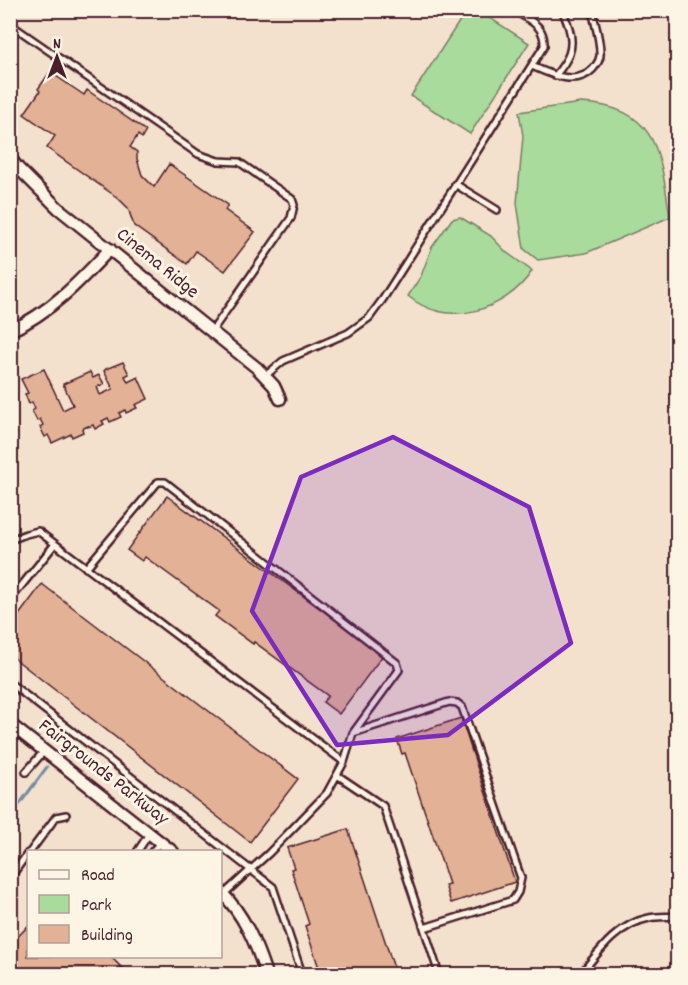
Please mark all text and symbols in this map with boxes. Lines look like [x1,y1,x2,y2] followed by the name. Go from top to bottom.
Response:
[27,27,87,87] north arrow
[53,33,61,56] text: N
[109,222,205,306] street label: Cinema Ridge
[32,713,175,834] street label: Fairgrounds Parkway
[27,850,222,958] legend
[81,864,115,889] text: Road
[81,894,112,919] text: Park
[81,924,133,949] text: Building

